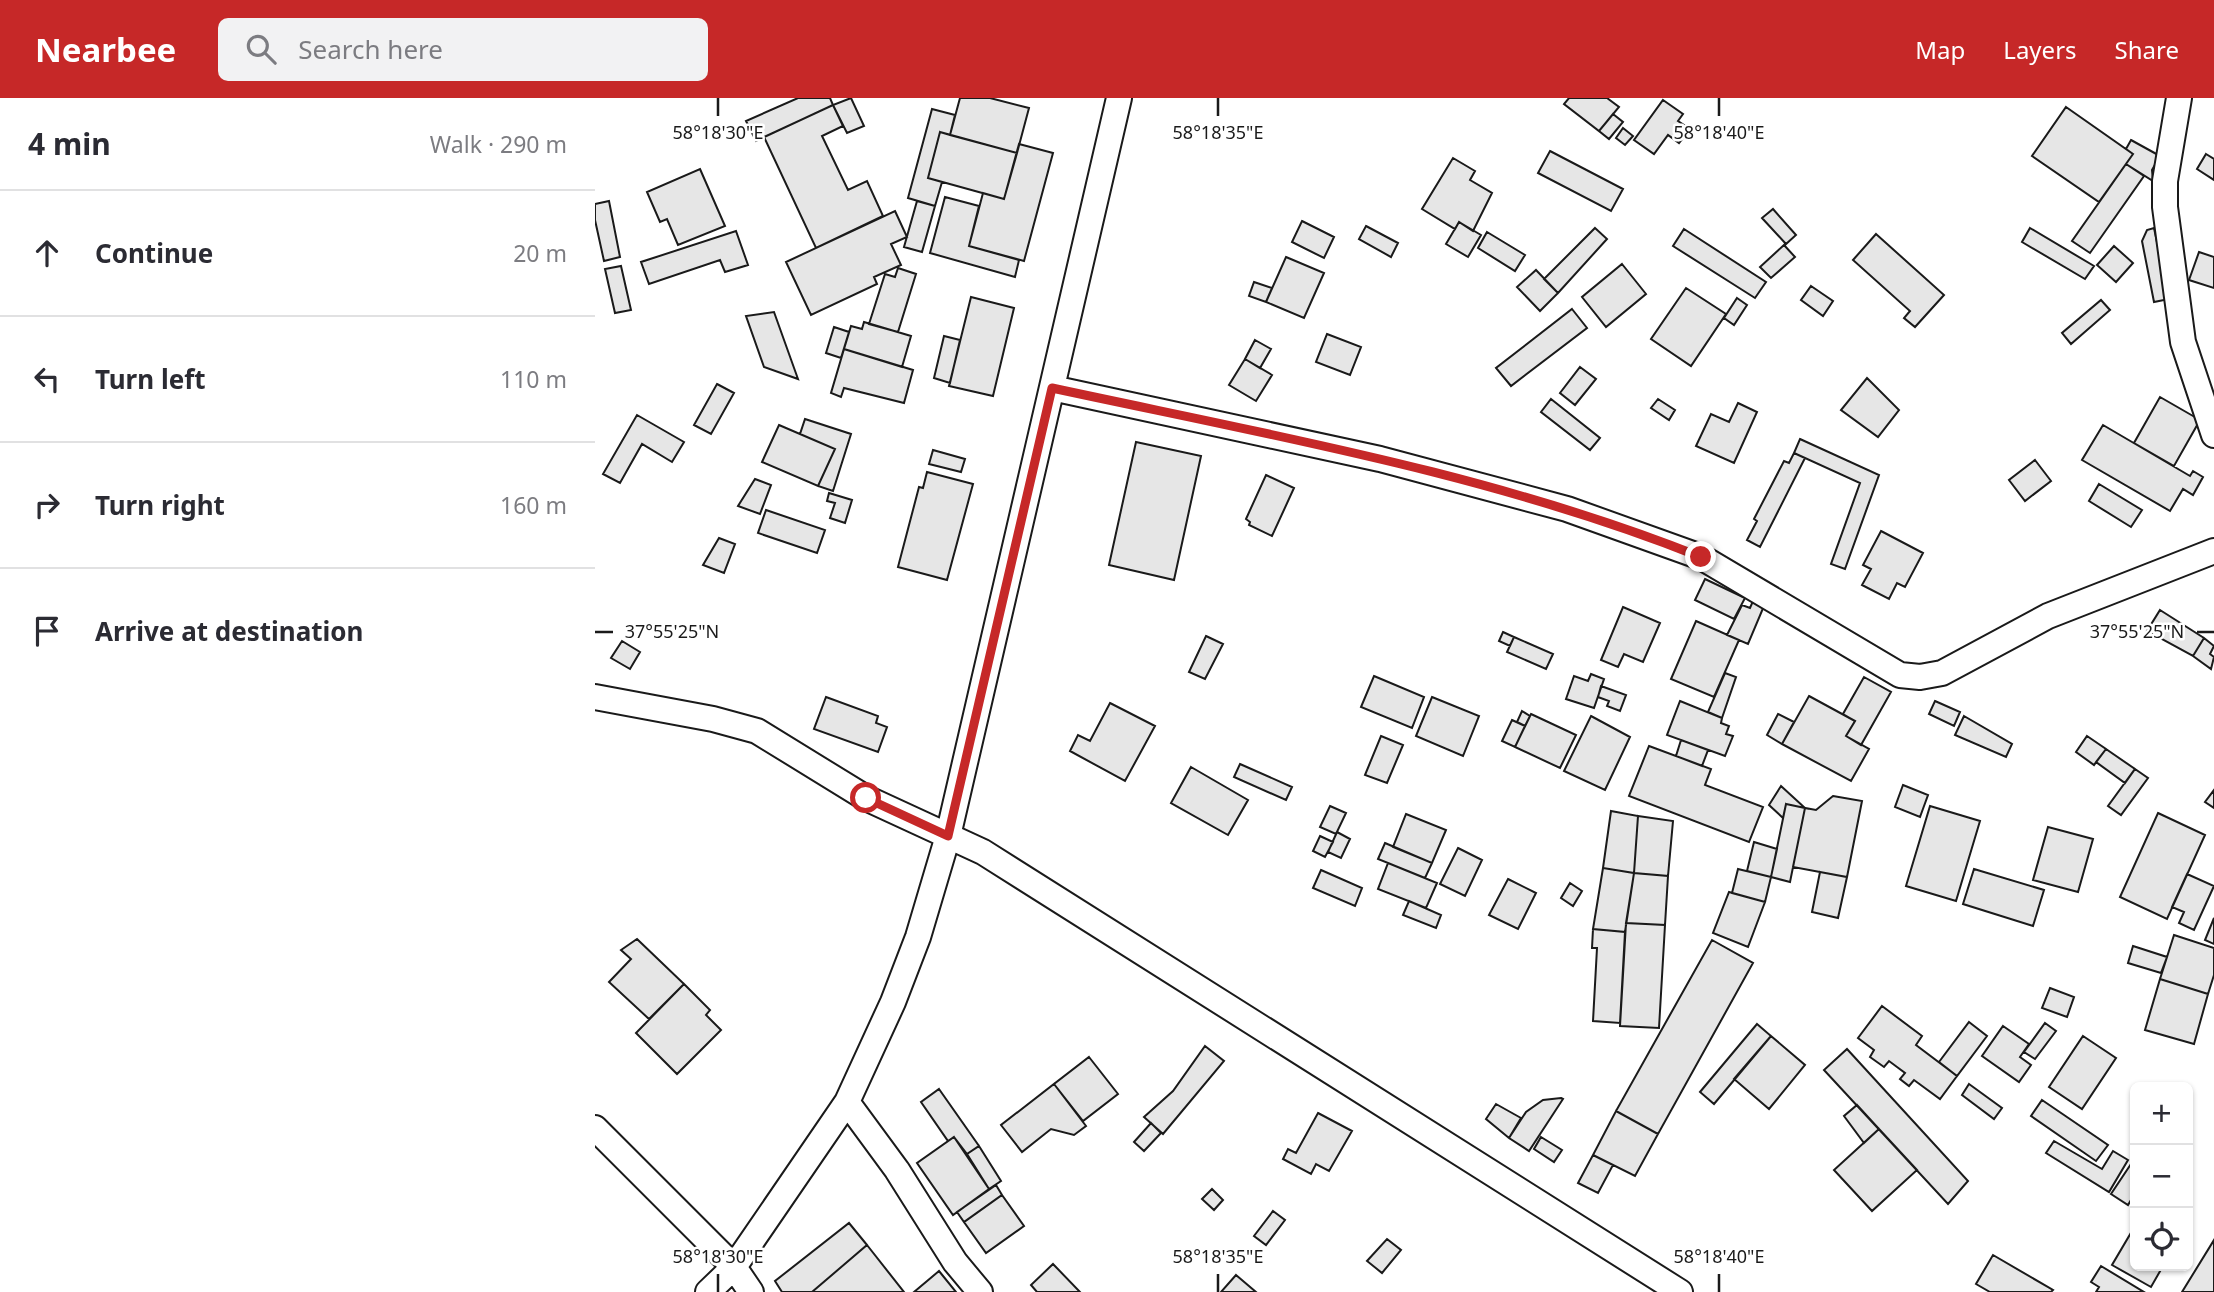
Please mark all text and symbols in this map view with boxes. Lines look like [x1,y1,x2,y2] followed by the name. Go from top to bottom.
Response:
[218,18,708,81] search box
[35,27,176,72] text: Nearbee
[242,30,280,68] icon: search
[298,31,443,67] text: Search here
[1915,33,1965,66] text: Map
[2003,33,2077,66] text: Layers
[2115,33,2179,66] text: Share
[673,120,763,144] text: 58°18'30"E
[1173,120,1263,144] text: 58°18'35"E
[1674,120,1764,144] text: 58°18'40"E
[28,123,111,164] text: 4 min
[430,128,567,160] text: Walk · 290 m
[28,234,66,272] icon: ahead
[95,235,213,271] text: Continue
[513,237,567,269] text: 20 m
[28,360,66,398] icon: left
[95,361,206,397] text: Turn left
[500,363,567,395] text: 110 m
[28,486,66,524] icon: right
[95,487,225,523] text: Turn right
[500,489,567,521] text: 160 m
[1685,541,1716,572] route end
[28,612,66,650] icon: arrive
[95,613,364,649] text: Arrive at destination
[625,619,719,643] text: 37°55'25"N
[2090,619,2184,643] text: 37°55'25"N
[850,782,881,813] route start
[2130,1082,2193,1271] map controls
[2130,1082,2193,1145] button: +
[2130,1145,2193,1208] button: −
[2130,1208,2193,1271] button: locate
[673,1244,763,1268] text: 58°18'30"E
[1173,1244,1263,1268] text: 58°18'35"E
[1674,1244,1764,1268] text: 58°18'40"E

